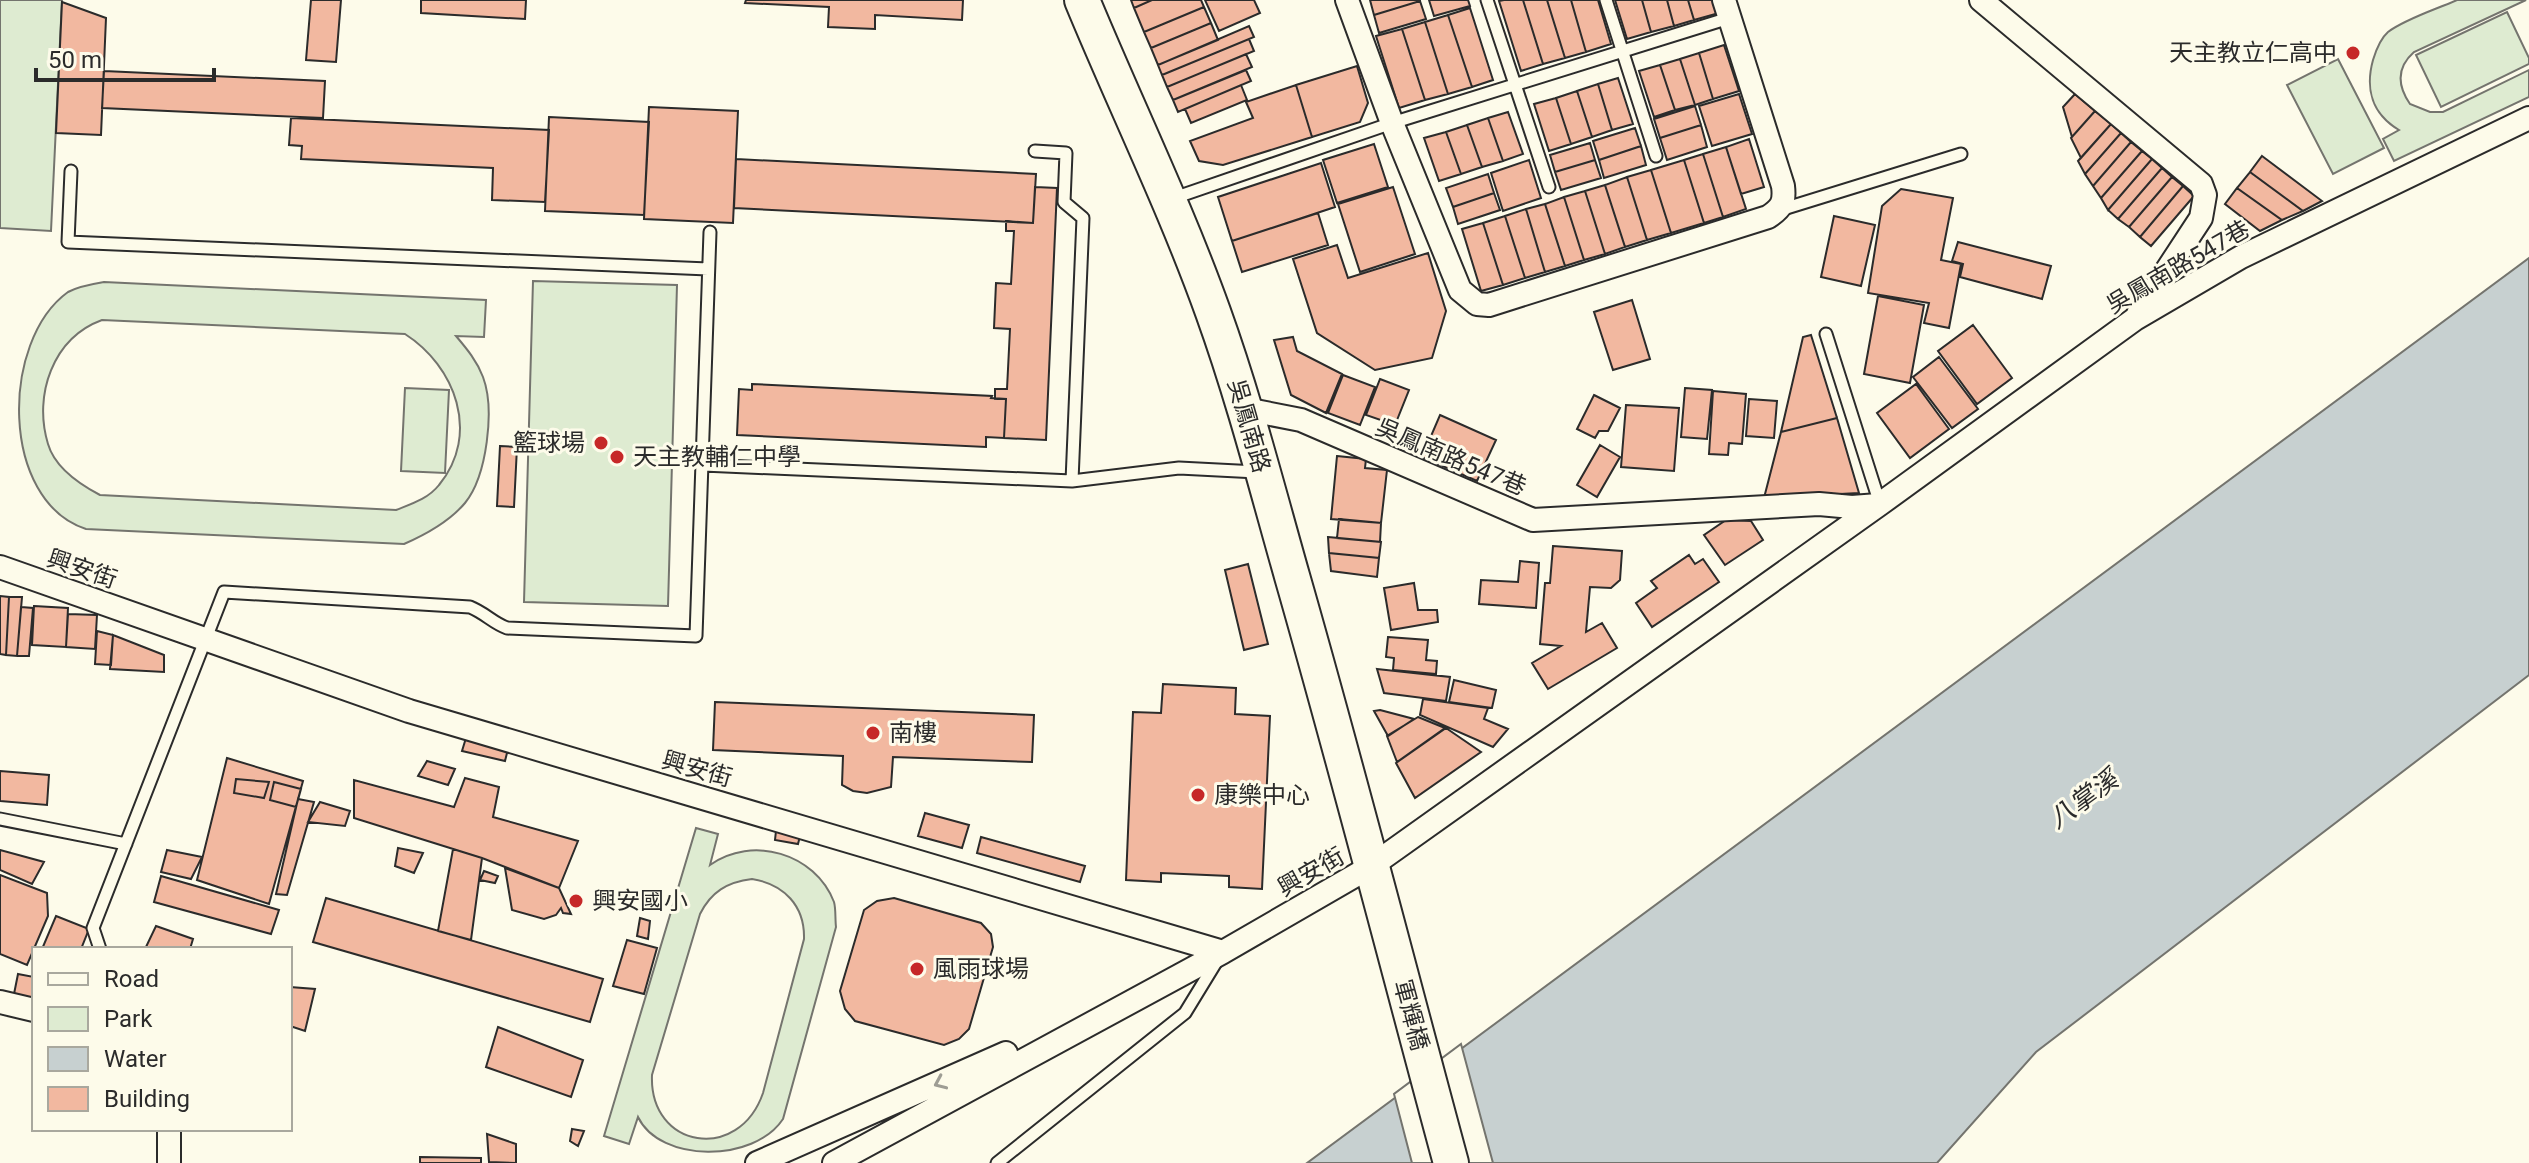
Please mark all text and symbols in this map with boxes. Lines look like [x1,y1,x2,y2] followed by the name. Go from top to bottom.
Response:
[36,32,214,82] scale bar
[2169,39,2337,67] place label: 天主教立仁高中
[2344,44,2362,62] marker: 天主教立仁高中
[48,46,102,74] text: 50 m
[2102,215,2254,319] street label: 吳鳳南路547巷
[1222,376,1276,476] street label: 吳鳳南路
[1372,413,1530,501] street label: 吳鳳南路547巷
[513,429,585,457] place label: 籃球場
[592,434,610,452] marker: 籃球場
[633,443,801,471] place label: 天主教輔仁中學
[608,448,626,466] marker: 天主教輔仁中學
[43,544,121,594] street label: 興安街
[889,719,937,747] place label: 南樓
[864,724,882,742] marker: 南樓
[659,746,735,792] street label: 興安街
[2043,762,2127,834] water label: 八掌溪
[1214,781,1310,809] place label: 康樂中心
[1189,786,1207,804] marker: 康樂中心
[1273,842,1349,902] street label: 興安街
[592,887,688,915] place label: 興安國小
[567,892,585,910] marker: 興安國小
[32,947,292,1131] legend
[933,955,1029,983] place label: 風雨球場
[908,960,926,978] marker: 風雨球場
[104,965,159,993] text: Road
[1388,977,1434,1053] street label: 軍輝橋
[104,1005,153,1033] text: Park
[104,1045,167,1073] text: Water
[933,1073,948,1089] one-way arrow
[104,1085,190,1113] text: Building

